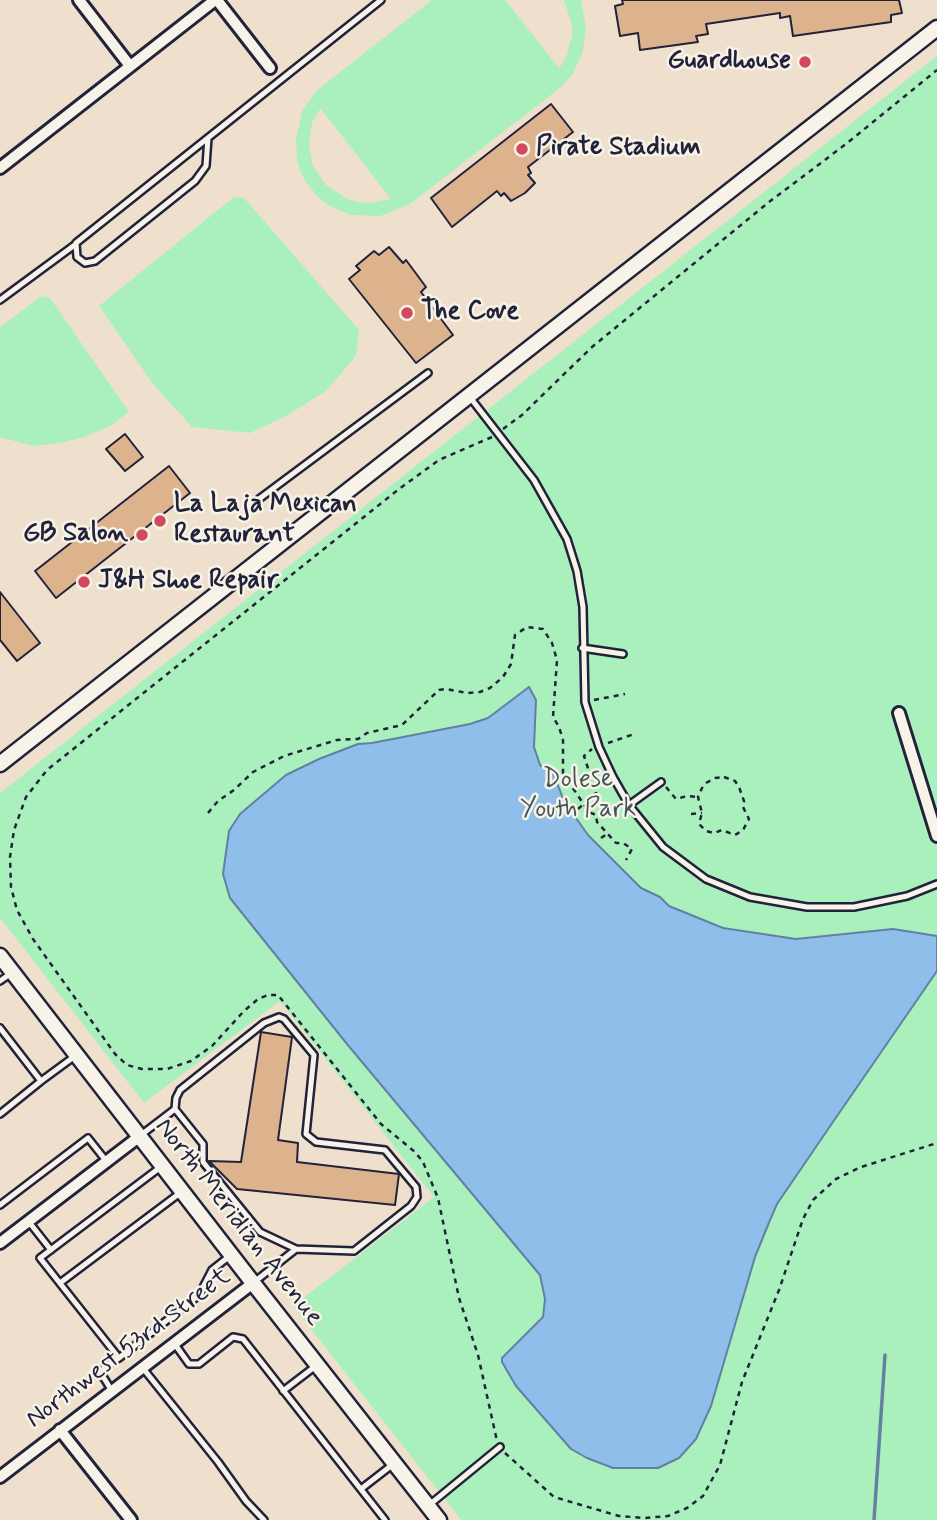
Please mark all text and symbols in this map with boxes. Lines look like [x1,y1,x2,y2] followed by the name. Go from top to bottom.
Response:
[667,46,791,78] place label: Guardhouse
[797,54,813,70] marker: Guardhouse
[536,133,701,165] place label: Pirate Stadium
[514,141,530,157] marker: Pirate Stadium
[421,297,519,329] place label: The Cove
[399,305,415,321] marker: The Cove
[174,490,357,552] place label: La Laja Mexican Restaurant
[152,513,168,529] marker: La Laja Mexican Restaurant
[23,519,128,551] place label: GB Salon
[134,527,150,543] marker: GB Salon
[98,566,279,598] place label: J&H Shoe Repair
[76,574,92,590] marker: J&H Shoe Repair
[520,765,636,826] park label: Dolese Youth Park
[147,1113,329,1333] street label: North Meridian Avenue
[21,1262,237,1436] street label: Northwest 53rd Street

